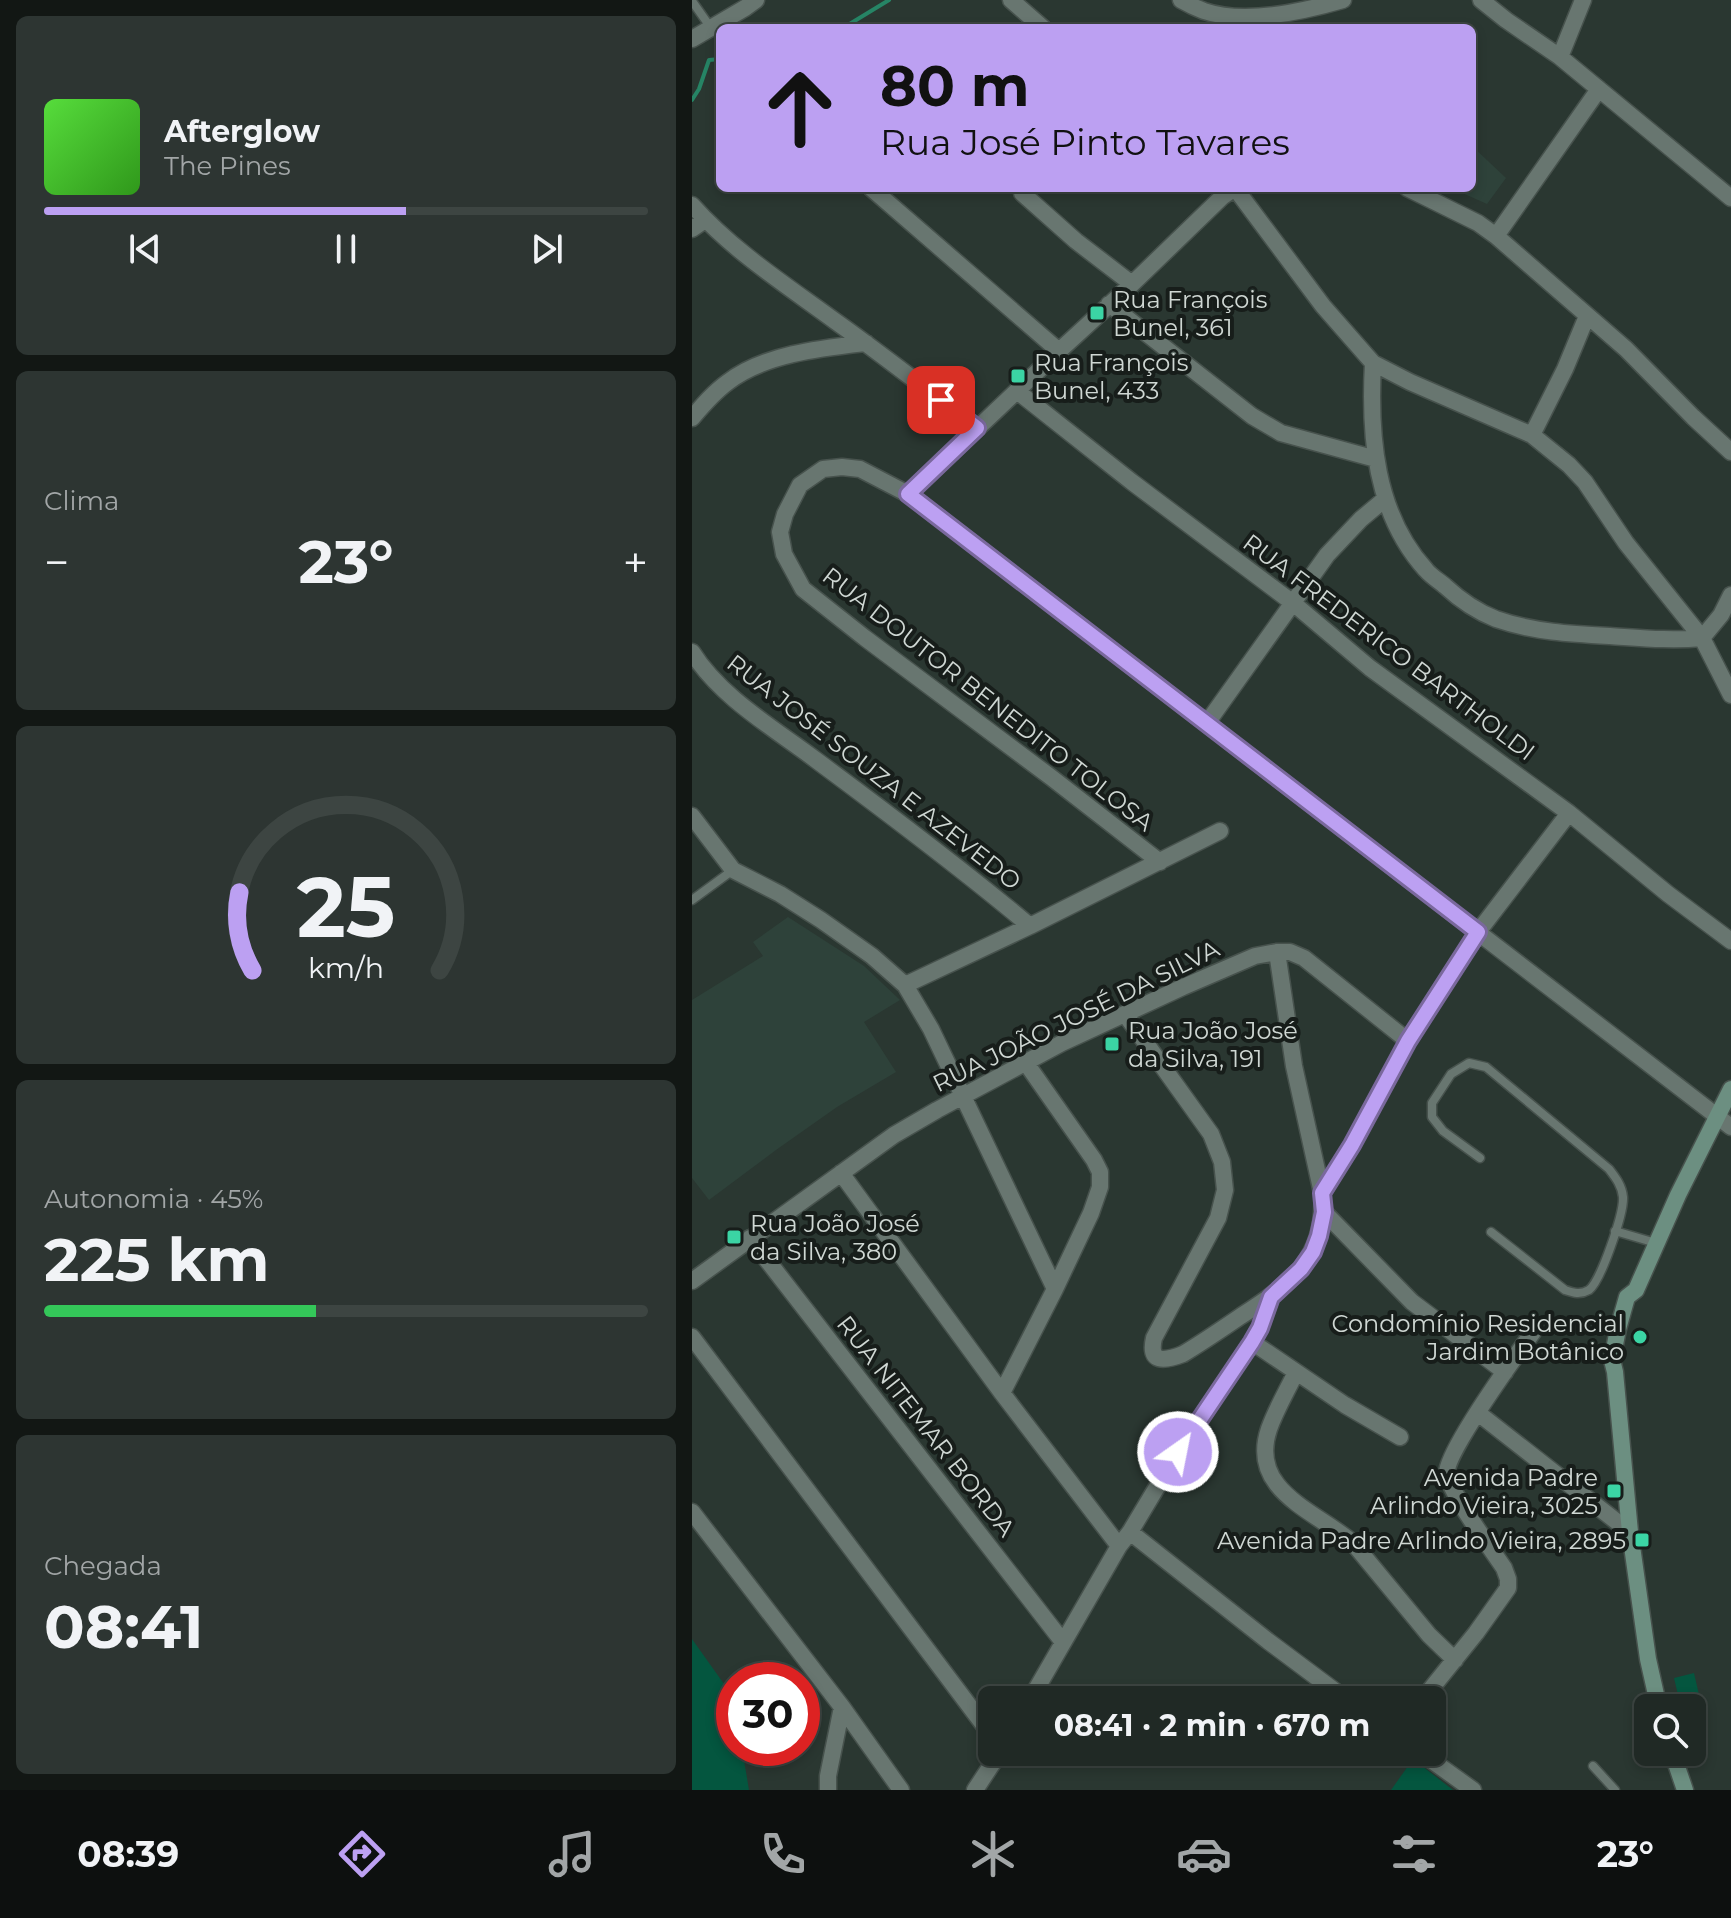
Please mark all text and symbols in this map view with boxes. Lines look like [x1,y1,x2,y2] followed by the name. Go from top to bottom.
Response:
[880,52,1030,120] text: 80 m
[748,56,852,160] icon: ahead
[164,113,320,150] text: Afterglow
[880,120,1290,164] text: Rua José Pinto Tavares
[164,150,291,182] text: The Pines
[123,227,167,271] icon: previous
[324,227,368,271] icon: pause
[525,227,569,271] icon: next
[1113,285,1267,342] place label: Rua François Bunel, 361
[1088,304,1106,322] marker: Rua François Bunel, 361
[1034,348,1188,405] place label: Rua François Bunel, 433
[907,366,975,434] pin
[1009,367,1027,385] marker: Rua François Bunel, 433
[919,378,963,422] icon: arrive
[44,485,119,517] text: Clima
[298,525,394,598] text: 23°
[1237,528,1541,766] street label: RUA FREDERICO BARTHOLDI
[44,535,69,589] text: −
[623,535,648,589] text: +
[817,561,1160,838] street label: RUA DOUTOR BENEDITO TOLOSA
[721,648,1027,896] street label: RUA JOSÉ SOUZA E AZEVEDO
[297,856,395,958] text: 25
[928,934,1225,1098] street label: RUA JOÃO JOSÉ DA SILVA
[308,950,384,985] text: km/h
[1128,1016,1298,1073] place label: Rua João José da Silva, 191
[1103,1035,1121,1053] marker: Rua João José da Silva, 191
[44,1183,263,1215] text: Autonomia · 45%
[750,1209,920,1266] place label: Rua João José da Silva, 380
[44,1223,270,1296] text: 225 km
[725,1228,743,1246] marker: Rua João José da Silva, 380
[1332,1309,1624,1366] place label: Condomínio Residencial Jardim Botânico
[831,1310,1022,1543] street label: RUA NITEMAR BORDA
[1631,1328,1649,1346] marker: Condomínio Residencial Jardim Botânico
[1136,1410,1220,1494] position arrow
[1370,1463,1598,1520] place label: Avenida Padre Arlindo Vieira, 3025
[1605,1482,1623,1500] marker: Avenida Padre Arlindo Vieira, 3025
[1217,1526,1626,1555] place label: Avenida Padre Arlindo Vieira, 2895
[1633,1531,1651,1549] marker: Avenida Padre Arlindo Vieira, 2895
[44,1550,162,1582] text: Chegada
[44,1590,203,1663] text: 08:41
[716,1662,820,1766] speed limit sign: 30
[1634,1694,1706,1766] map controls
[1634,1694,1706,1766] button: search
[1054,1707,1370,1744] text: 08:41 · 2 min · 670 m
[334,1826,390,1882] icon: directions
[544,1826,600,1882] icon: music
[755,1826,811,1882] icon: phone
[965,1826,1021,1882] icon: climate
[1176,1826,1232,1882] icon: car
[1386,1826,1442,1882] icon: filters
[77,1832,179,1876] text: 08:39
[1597,1832,1654,1876] text: 23°

